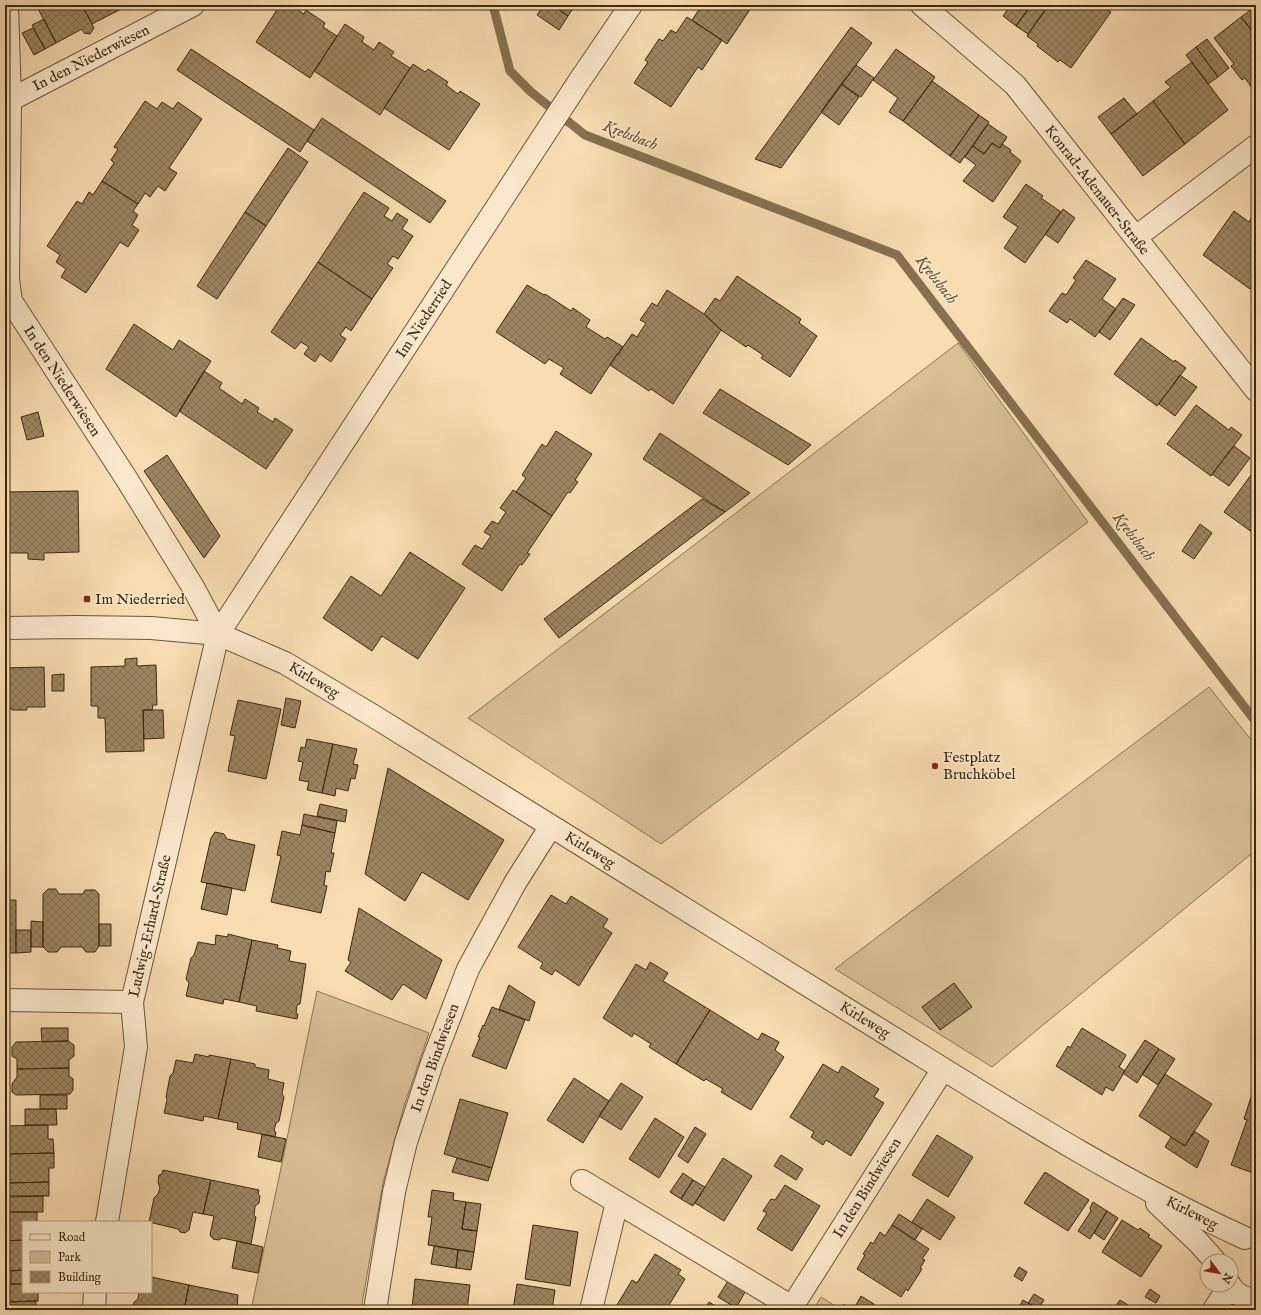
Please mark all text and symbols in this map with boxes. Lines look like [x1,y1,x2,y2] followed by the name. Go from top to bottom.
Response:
[29,20,153,96] street label: In den Niederwiesen
[599,116,660,156] water label: Krebsbach
[1040,121,1154,259] street label: Konrad-Adenauer-Straße
[910,251,961,309] water label: Krebsbach
[392,275,457,362] street label: Im Niederried
[19,322,105,440] street label: In den Niederwiesen
[1107,508,1158,566] water label: Krebsbach
[95,590,186,609] place label: Im Niederried
[82,594,92,604] marker: Im Niederried
[285,657,344,703] street label: Kirleweg
[943,748,1017,784] place label: Festplatz Bruchköbel
[930,761,940,771] marker: Festplatz Bruchköbel
[561,827,620,873] street label: Kirleweg
[124,853,176,999] street label: Ludwig-Erhard-Straße
[836,997,895,1043] street label: Kirleweg
[406,1001,464,1115] street label: In den Bindwiesen
[829,1134,905,1242] street label: In den Bindwiesen
[1163,1192,1222,1235] street label: Kirleweg
[22,1221,152,1293] legend
[58,1230,86,1245] text: Road
[58,1250,81,1265] text: Park
[1199,1253,1239,1293] north arrow
[1218,1269,1236,1286] text: N
[58,1270,102,1285] text: Building

